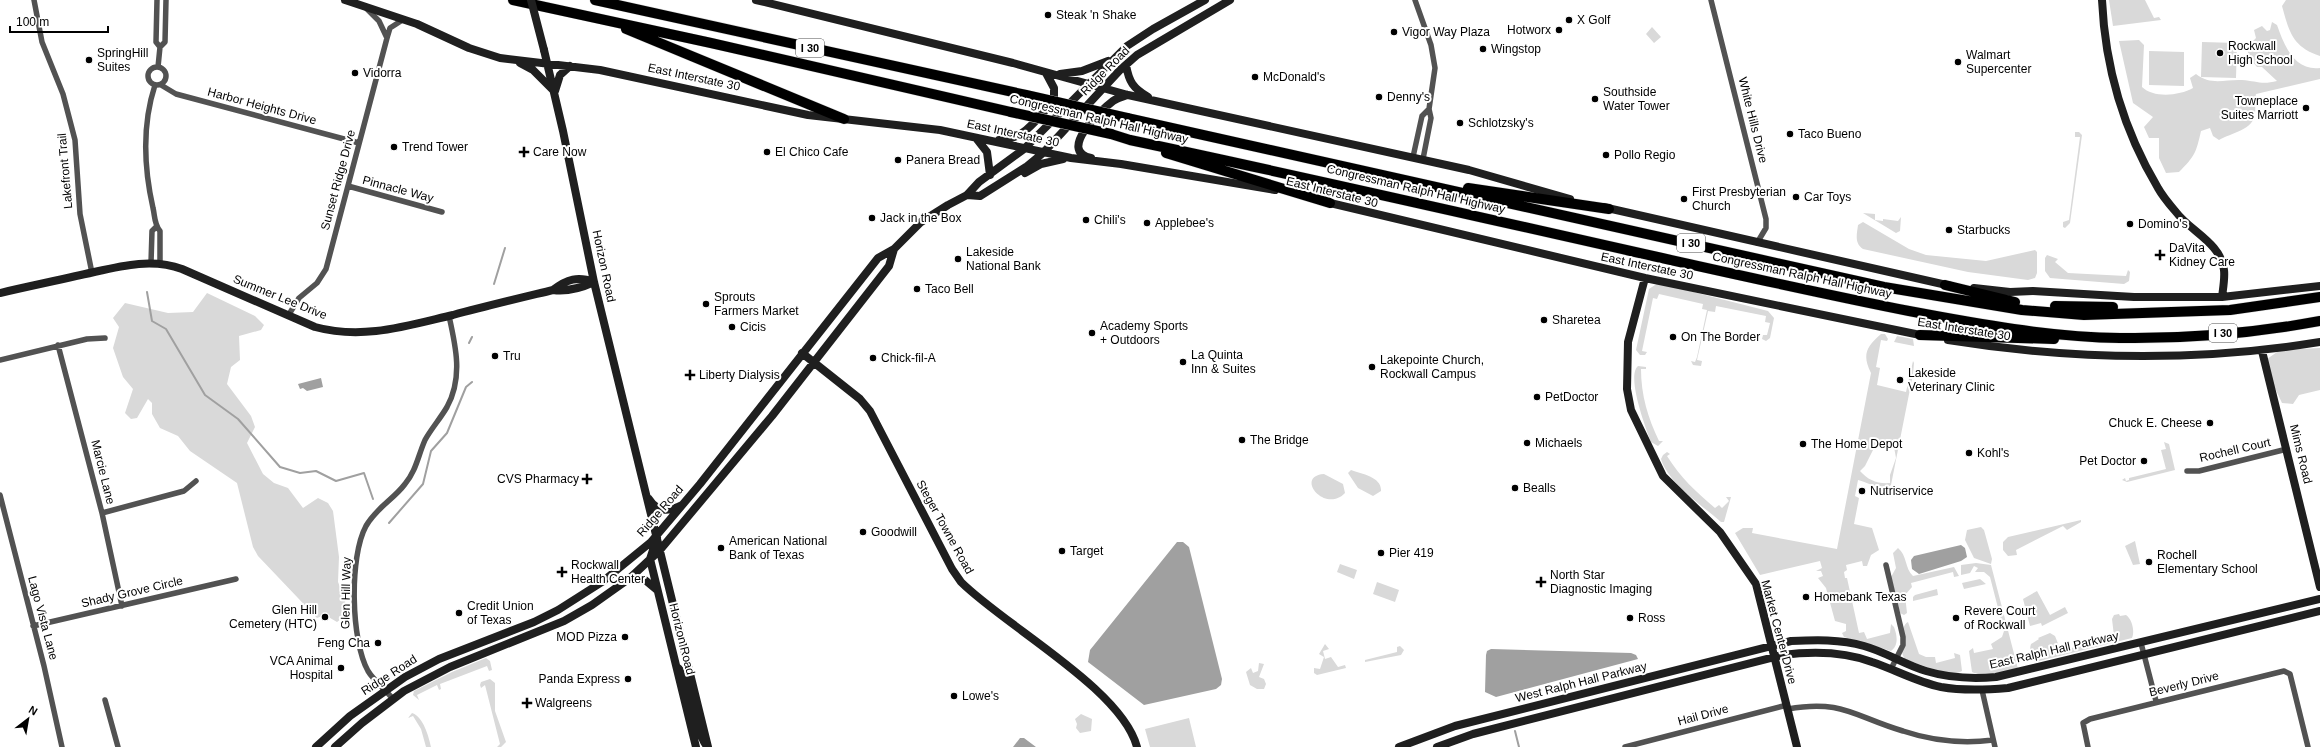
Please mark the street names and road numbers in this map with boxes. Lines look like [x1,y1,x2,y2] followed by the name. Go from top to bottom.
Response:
[796,39,824,57] road number: I 30
[1078,44,1132,98] street label: Ridge Road
[647,60,742,94] street label: East Interstate 30
[1736,76,1771,165] street label: White Hills Drive
[206,85,318,127] street label: Harbor Heights Drive
[1008,92,1190,146] street label: Congressman Ralph Hall Highway
[966,116,1061,150] street label: East Interstate 30
[318,128,358,232] street label: Sunset Ridge Drive
[55,133,75,209] street label: Lakefront Trail
[1325,162,1507,216] street label: Congressman Ralph Hall Highway
[361,173,435,205] street label: Pinnacle Way
[1285,174,1380,210] street label: East Interstate 30
[590,229,618,303] street label: Horizon Road
[1677,234,1705,252] road number: I 30
[1600,249,1695,283] street label: East Interstate 30
[1711,249,1893,301] street label: Congressman Ralph Hall Highway
[231,272,329,322] street label: Summer Lee Drive
[1916,315,2012,343] street label: East Interstate 30
[2209,324,2237,342] road number: I 30
[2287,423,2315,485] street label: Mims Road
[2198,435,2273,465] street label: Rochell Court
[88,438,118,506] street label: Marcie Lane
[913,478,977,576] street label: Steger Towne Road
[634,482,686,540] street label: Ridge Road
[338,557,354,629] street label: Glen Hill Way
[80,573,185,611] street label: Shady Grove Circle
[25,574,61,662] street label: Lago Vista Lane
[1758,578,1800,686] street label: Market Center Drive
[666,602,698,676] street label: Horizon Road
[1988,628,2120,672] street label: East Ralph Hall Parkway
[359,652,419,698] street label: Ridge Road
[1514,659,1648,705] street label: West Ralph Hall Parkway
[2148,668,2221,699] street label: Beverly Drive
[1676,701,1730,728] street label: Hail Drive

